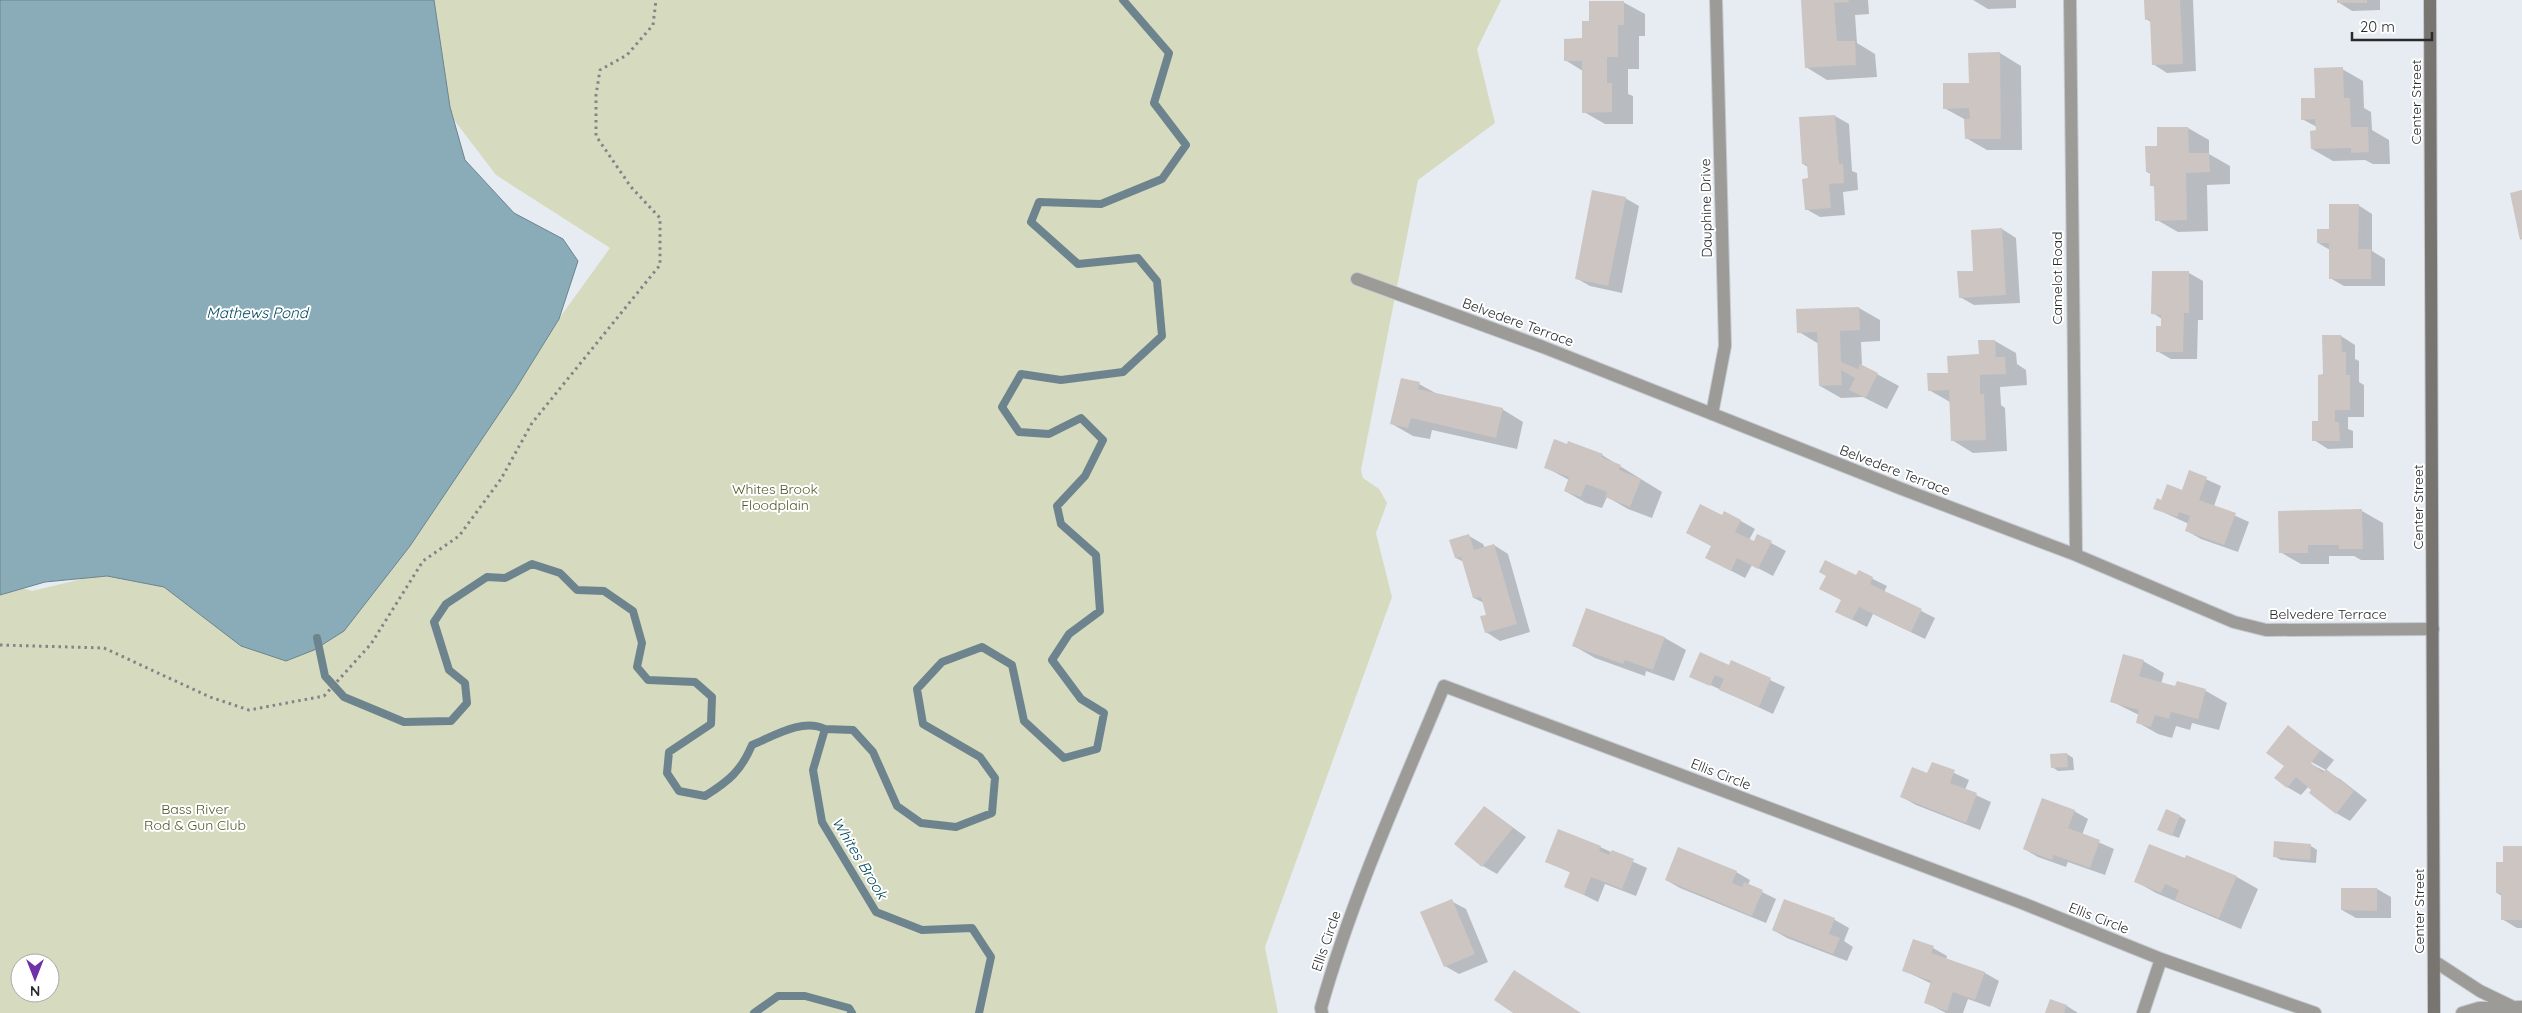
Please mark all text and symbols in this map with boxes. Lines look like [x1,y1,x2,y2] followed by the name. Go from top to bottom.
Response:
[2352,10,2432,42] scale bar
[2360,17,2395,36] text: 20 m
[2407,59,2425,145] street label: Center Street
[1696,158,1716,258] street label: Dauphine Drive
[2048,231,2066,325] street label: Camelot Road
[1460,293,1576,351] street label: Belvedere Terrace
[206,303,310,322] water label: Mathews Pond
[1837,441,1953,499] street label: Belvedere Terrace
[2409,464,2427,550] street label: Center Street
[732,480,818,514] park label: Whites Brook Floodplain
[2269,605,2387,623] street label: Belvedere Terrace
[1688,754,1754,794] street label: Ellis Circle
[144,800,246,834] park label: Bass River Rod & Gun Club
[828,814,893,904] water label: Whites Brook
[2410,868,2428,954] street label: Center Street
[2066,898,2132,938] street label: Ellis Circle
[1307,908,1345,974] street label: Ellis Circle
[10,953,60,1003] north arrow
[30,982,40,1000] text: N

